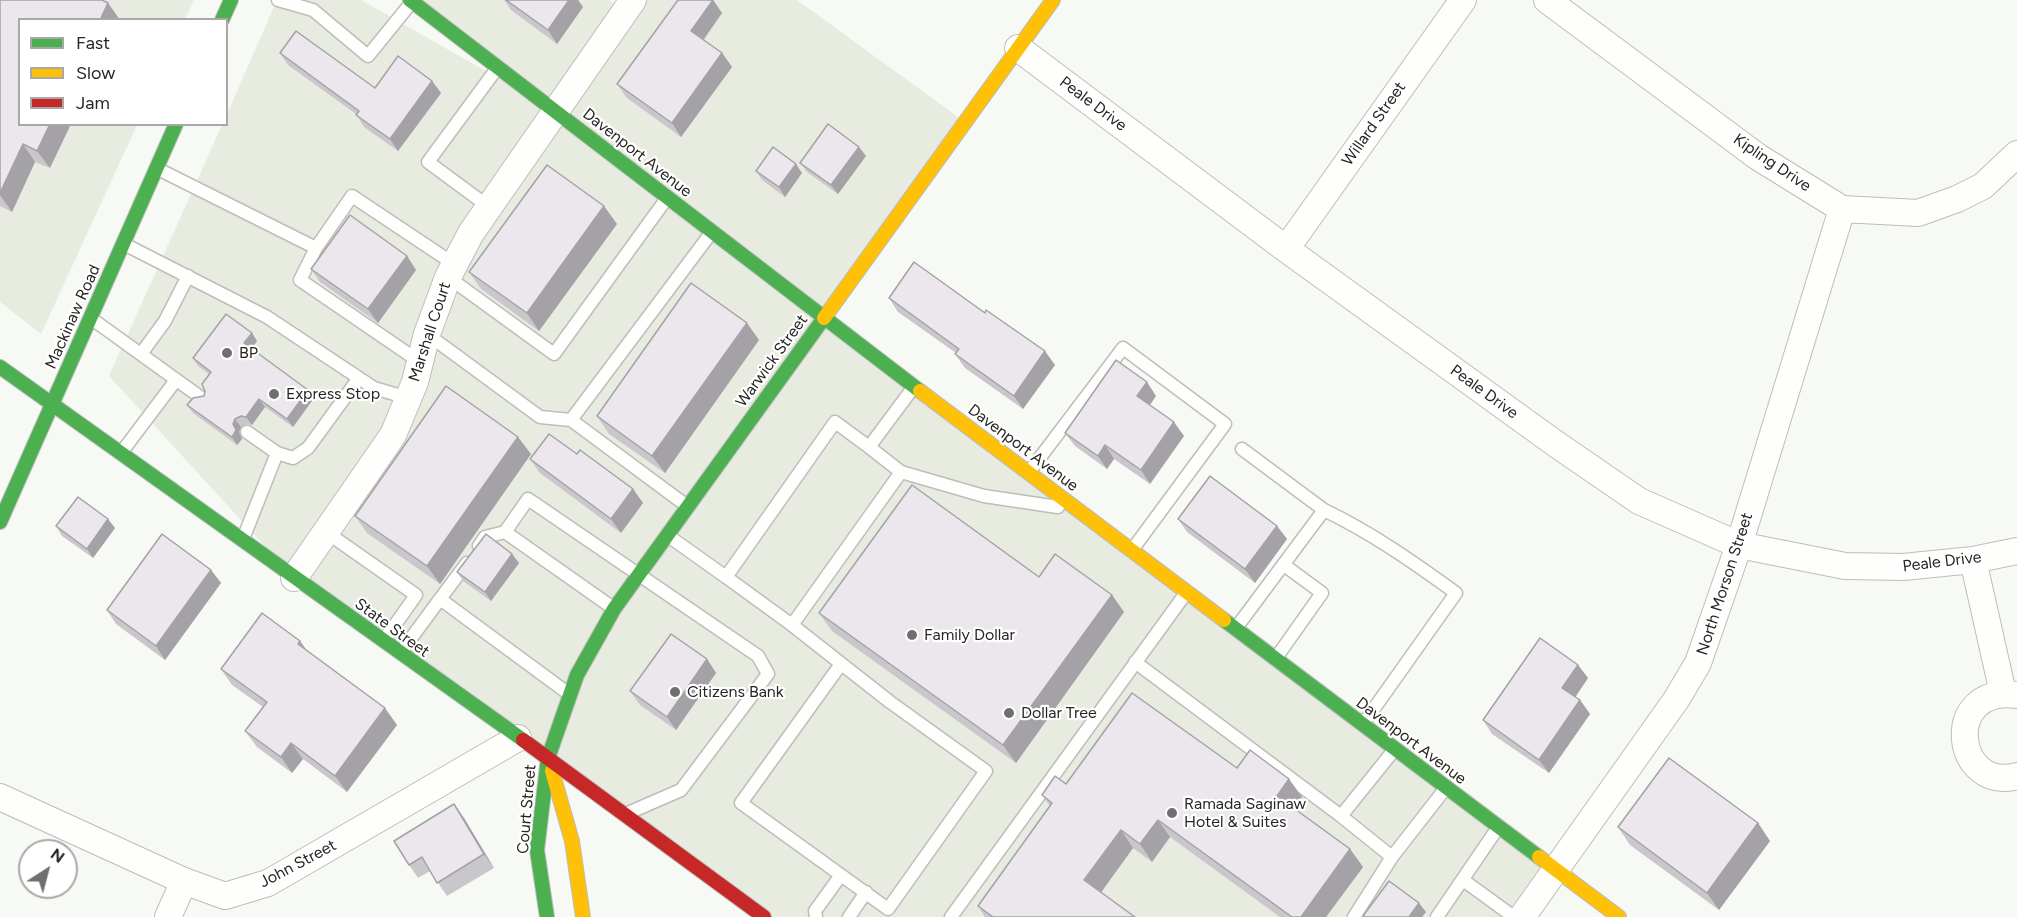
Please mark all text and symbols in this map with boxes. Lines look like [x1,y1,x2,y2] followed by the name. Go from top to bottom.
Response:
[18,18,228,126] legend
[76,32,110,54] text: Fast
[76,62,115,84] text: Slow
[1056,72,1130,136] street label: Peale Drive
[1338,78,1410,170] street label: Willard Street
[76,92,110,114] text: Jam
[579,104,695,202] street label: Davenport Avenue
[1730,130,1814,196] street label: Kipling Drive
[41,262,105,372] street label: Mackinaw Road
[405,280,455,384] street label: Marshall Court
[732,311,812,411] street label: Warwick Street
[239,343,258,363] place label: BP
[220,346,234,360] marker: BP
[1446,361,1522,423] street label: Peale Drive
[286,384,380,404] place label: Express Stop
[267,387,281,401] marker: Express Stop
[964,400,1082,496] street label: Davenport Avenue
[1693,510,1757,658] street label: North Morson Street
[1902,548,1982,576] street label: Peale Drive
[351,595,433,661] street label: State Street
[924,625,1015,645] place label: Family Dollar
[905,628,919,642] marker: Family Dollar
[687,682,784,702] place label: Citizens Bank
[668,685,682,699] marker: Citizens Bank
[1352,693,1470,789] street label: Davenport Avenue
[1021,703,1097,723] place label: Dollar Tree
[1002,706,1016,720] marker: Dollar Tree
[514,763,540,855] street label: Court Street
[1184,794,1306,832] place label: Ramada Saginaw Hotel & Suites
[1165,806,1179,820] marker: Ramada Saginaw Hotel & Suites
[256,836,340,892] street label: John Street
[18,839,78,899] north arrow
[47,844,68,867] text: N

